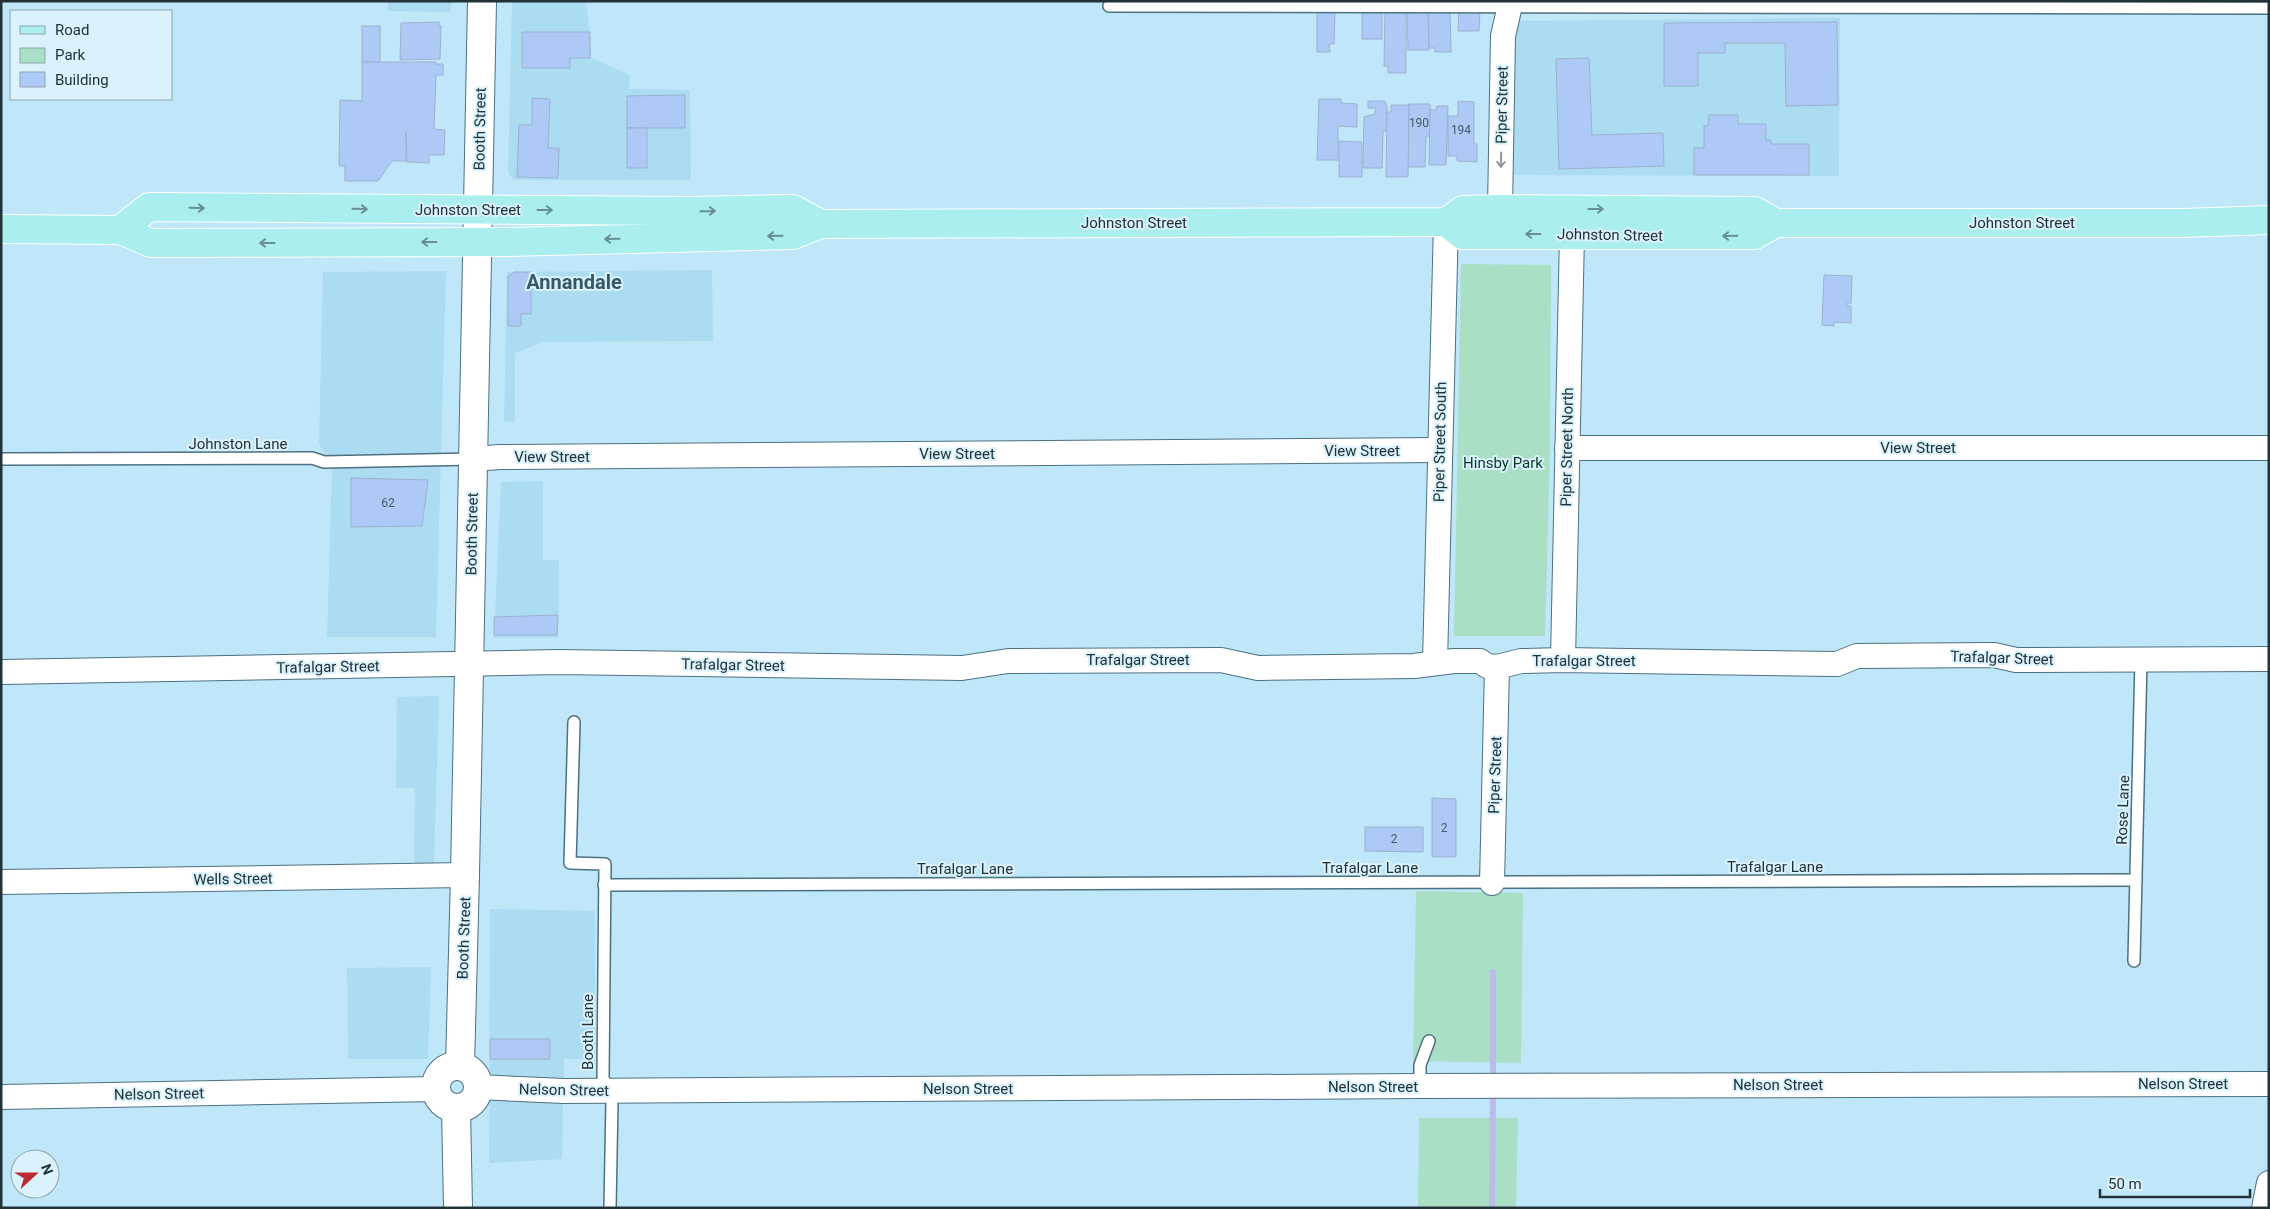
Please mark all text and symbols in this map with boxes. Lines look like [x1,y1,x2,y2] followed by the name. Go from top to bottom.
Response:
[10,10,172,100] legend
[55,21,89,39] text: Road
[55,46,86,64] text: Park
[1492,66,1512,144] street label: Piper Street
[55,71,109,89] text: Building
[470,87,490,171] street label: Booth Street
[1409,116,1429,130] house number: 190
[1451,123,1471,137] house number: 194
[1496,152,1506,168] one-way arrow
[415,201,521,219] street label: Johnston Street
[189,203,205,213] one-way arrow
[352,204,368,214] one-way arrow
[1587,204,1603,214] one-way arrow
[536,205,553,215] one-way arrow
[699,206,715,216] one-way arrow
[1081,214,1187,232] street label: Johnston Street
[1969,214,2075,232] street label: Johnston Street
[1557,225,1663,245] street label: Johnston Street
[1525,229,1542,239] one-way arrow
[767,231,784,241] one-way arrow
[1723,231,1739,241] one-way arrow
[605,234,621,244] one-way arrow
[422,237,438,247] one-way arrow
[259,238,276,248] one-way arrow
[526,270,622,294] district label: Annandale
[1430,382,1450,502] street label: Piper Street South
[1557,387,1577,507] street label: Piper Street North
[189,435,287,453] street label: Johnston Lane
[1880,439,1956,457] street label: View Street
[1324,442,1400,460] street label: View Street
[919,445,995,463] street label: View Street
[514,448,590,466] street label: View Street
[1463,454,1543,472] park label: Hinsby Park
[462,492,482,576] street label: Booth Street
[381,496,395,510] house number: 62
[1950,647,2054,669] street label: Trafalgar Street
[1086,651,1190,669] street label: Trafalgar Street
[1532,652,1636,670] street label: Trafalgar Street
[681,655,785,675] street label: Trafalgar Street
[276,657,380,677] street label: Trafalgar Street
[1485,736,1505,814] street label: Piper Street
[2113,775,2133,845] street label: Rose Lane
[1441,821,1448,835] house number: 2
[1391,832,1398,846] house number: 2
[1727,858,1823,876] street label: Trafalgar Lane
[1322,859,1418,877] street label: Trafalgar Lane
[917,860,1013,878] street label: Trafalgar Lane
[193,869,273,889] street label: Wells Street
[454,896,474,980] street label: Booth Street
[579,994,597,1070] street label: Booth Lane
[2138,1075,2228,1093] street label: Nelson Street
[1733,1076,1823,1094] street label: Nelson Street
[1328,1078,1418,1096] street label: Nelson Street
[519,1080,609,1100] street label: Nelson Street
[923,1080,1013,1098] street label: Nelson Street
[114,1084,204,1104] street label: Nelson Street
[10,1149,60,1199] north arrow
[38,1162,56,1177] text: N
[2100,1166,2250,1198] scale bar
[2108,1175,2142,1193] text: 50 m

